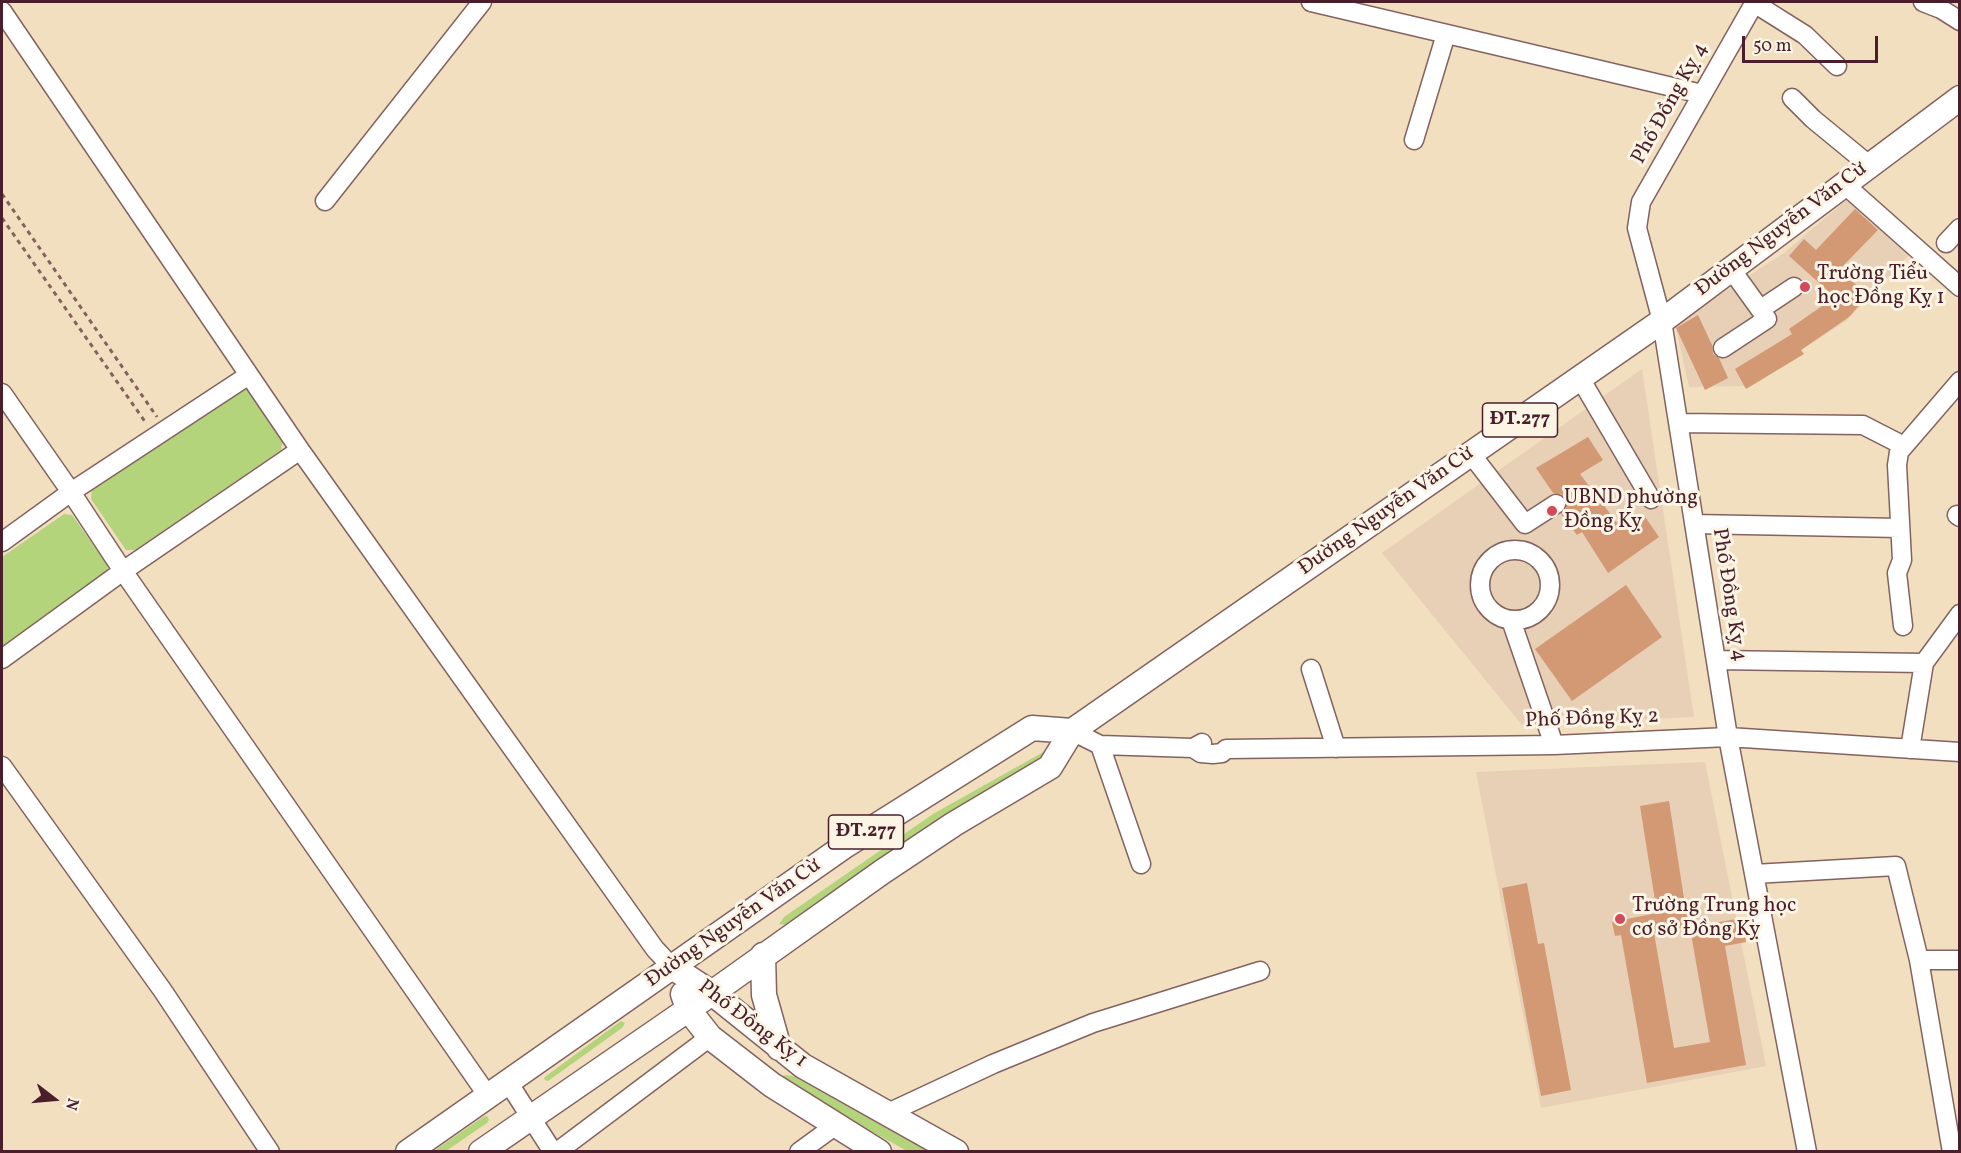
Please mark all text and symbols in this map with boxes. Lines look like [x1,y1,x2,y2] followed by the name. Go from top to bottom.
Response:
[1745,24,1882,62] scale bar
[1753,34,1792,59] text: 50 m
[1627,39,1715,169] street label: Phố Đồng Kỵ 4
[1691,157,1873,303] street label: Đường Nguyễn Văn Cừ
[1817,262,1945,312] place label: Trường Tiểu học Đồng Kỵ 1
[1798,280,1812,294] marker: Trường Tiểu học Đồng Kỵ 1
[1482,403,1558,437] road number: ĐT.277
[1294,442,1480,582] street label: Đường Nguyễn Văn Cừ
[1564,486,1698,536] place label: UBND phường Đồng Kỵ
[1545,504,1559,518] marker: UBND phường Đồng Kỵ
[1705,526,1751,664] street label: Phố Đồng Kỵ 4
[1525,705,1659,735] street label: Phố Đồng Kỵ 2
[828,815,904,849] road number: ĐT.277
[641,854,827,994] street label: Đường Nguyễn Văn Cừ
[1632,894,1796,944] place label: Trường Trung học cơ sở Đồng Kỵ
[1613,912,1627,926] marker: Trường Trung học cơ sở Đồng Kỵ
[692,976,812,1074] street label: Phố Đồng Kỵ 1
[24,1069,84,1129] north arrow
[59,1095,83,1113] text: N

